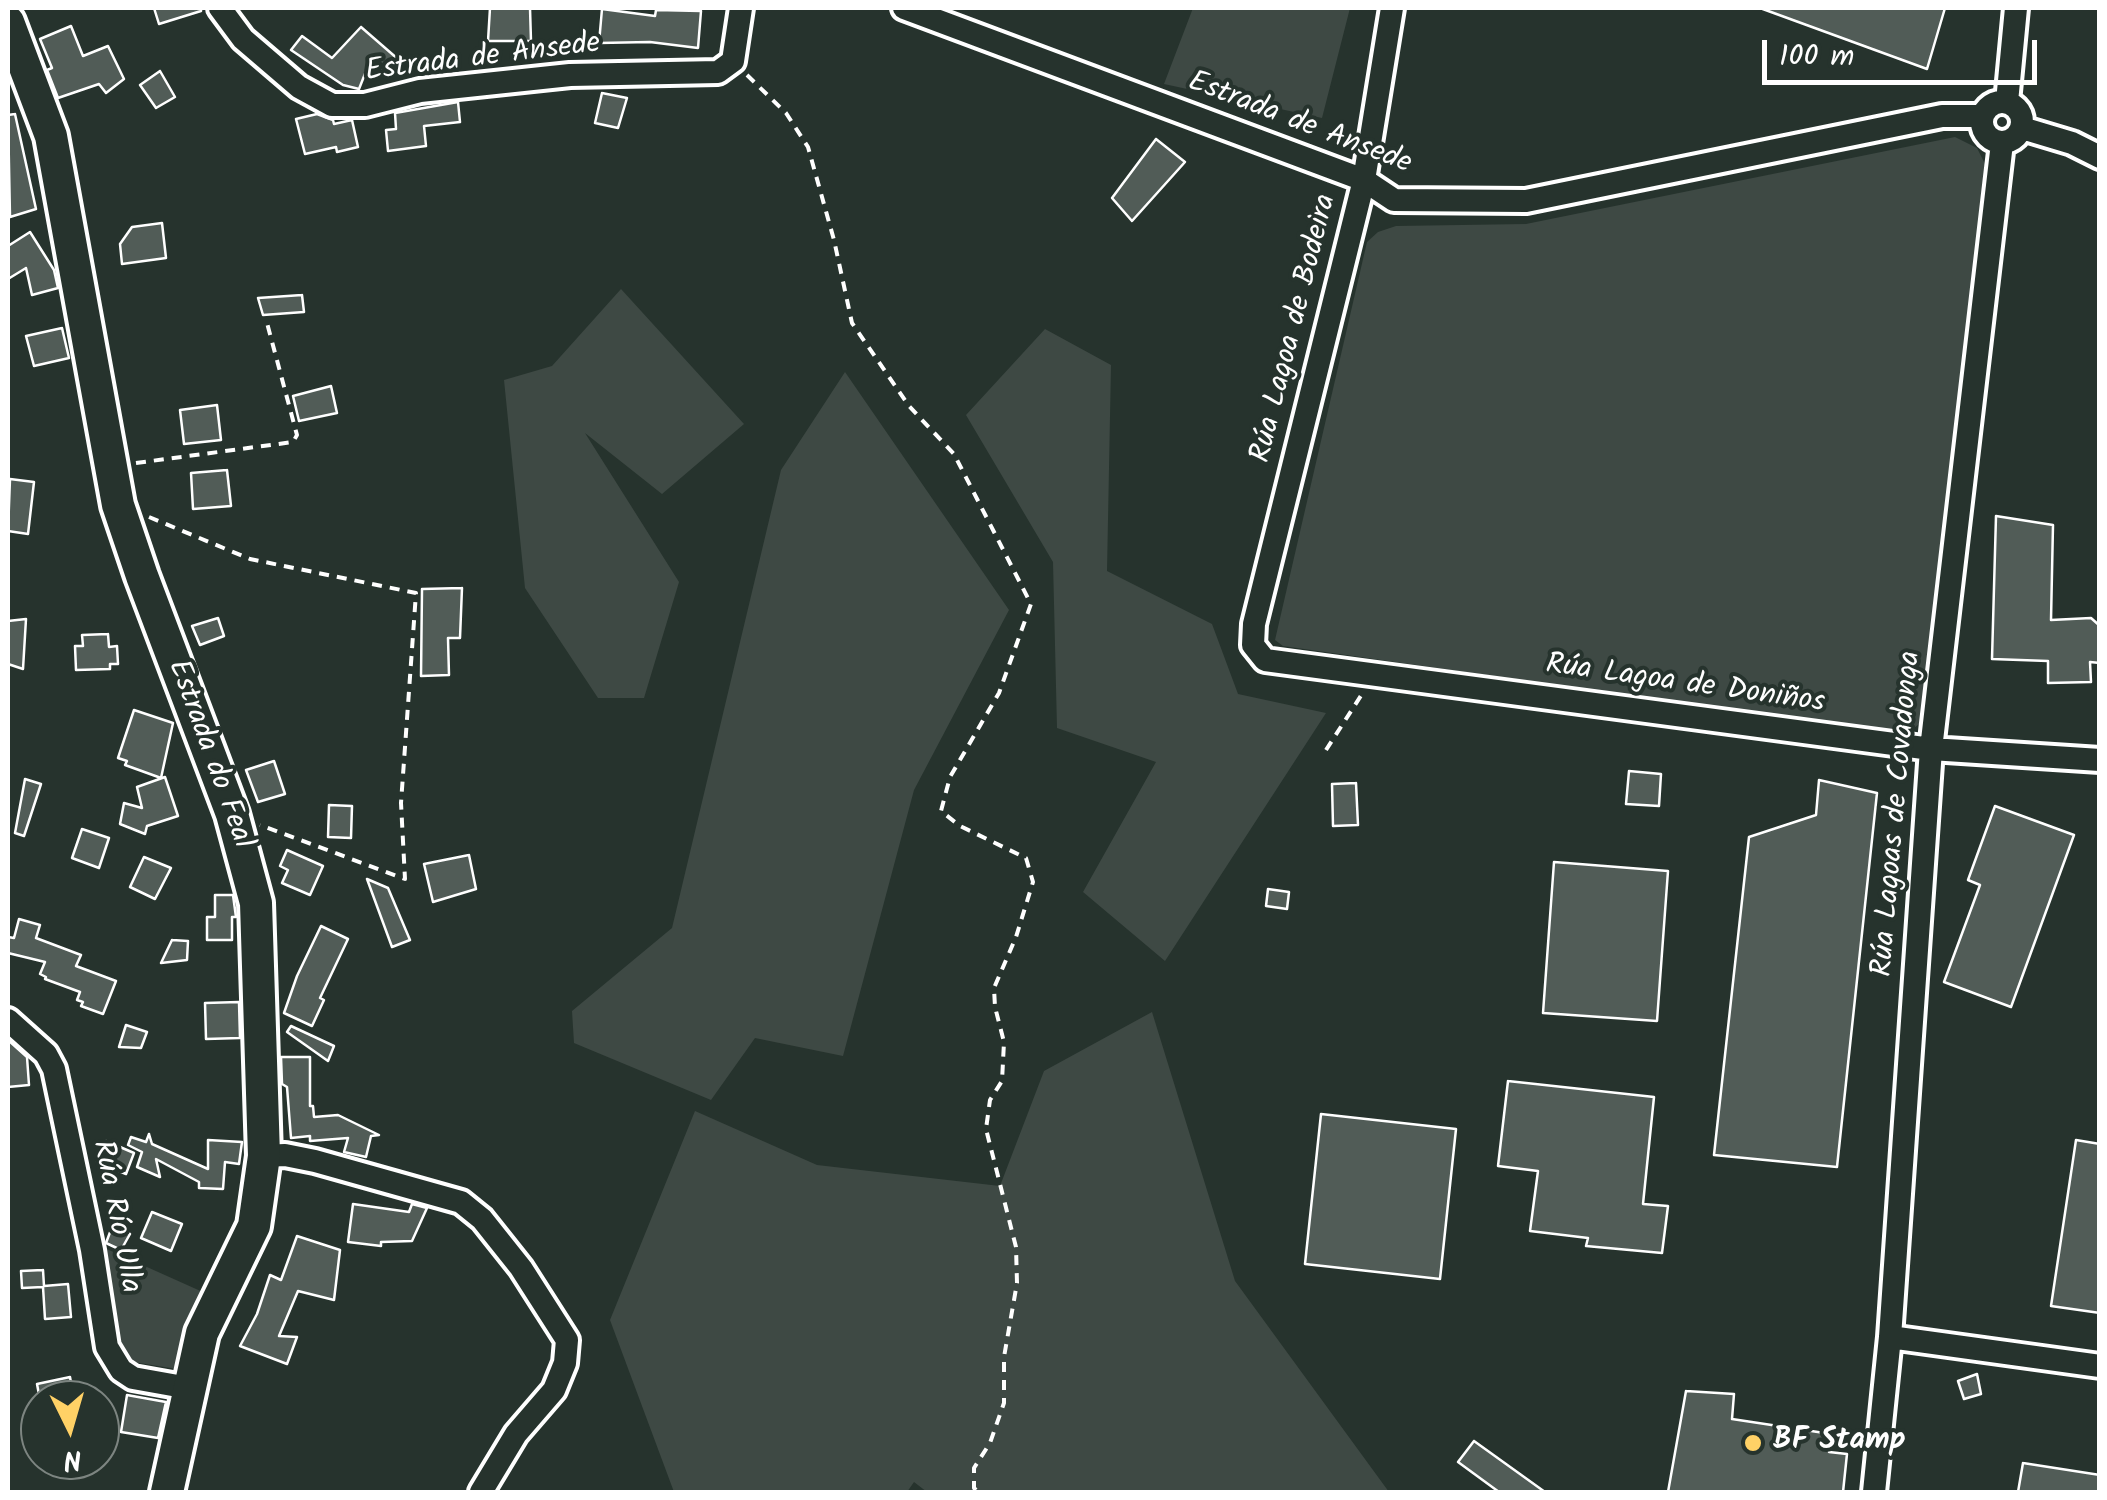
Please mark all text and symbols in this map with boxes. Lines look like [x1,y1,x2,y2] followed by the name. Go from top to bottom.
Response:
[1767,20,2042,82] scale bar
[363,28,603,92] street label: Estrada de Ansede
[1779,33,1854,81] text: 100 m
[1182,66,1416,184] street label: Estrada de Ansede
[1245,191,1347,467] street label: Rúa Lagoa de Bodeira
[1543,649,1827,723] street label: Rúa Lagoa de Doniños
[1867,650,1931,978] street label: Rúa Lagoas de Covadonga
[157,656,259,854] street label: Estrada do Feal
[82,1137,146,1297] street label: Rúa Río Ulla
[20,1380,120,1480] north arrow
[1773,1425,1906,1461] place label: BF Stamp
[1742,1432,1764,1454] marker: BF Stamp
[62,1435,83,1482] text: N

